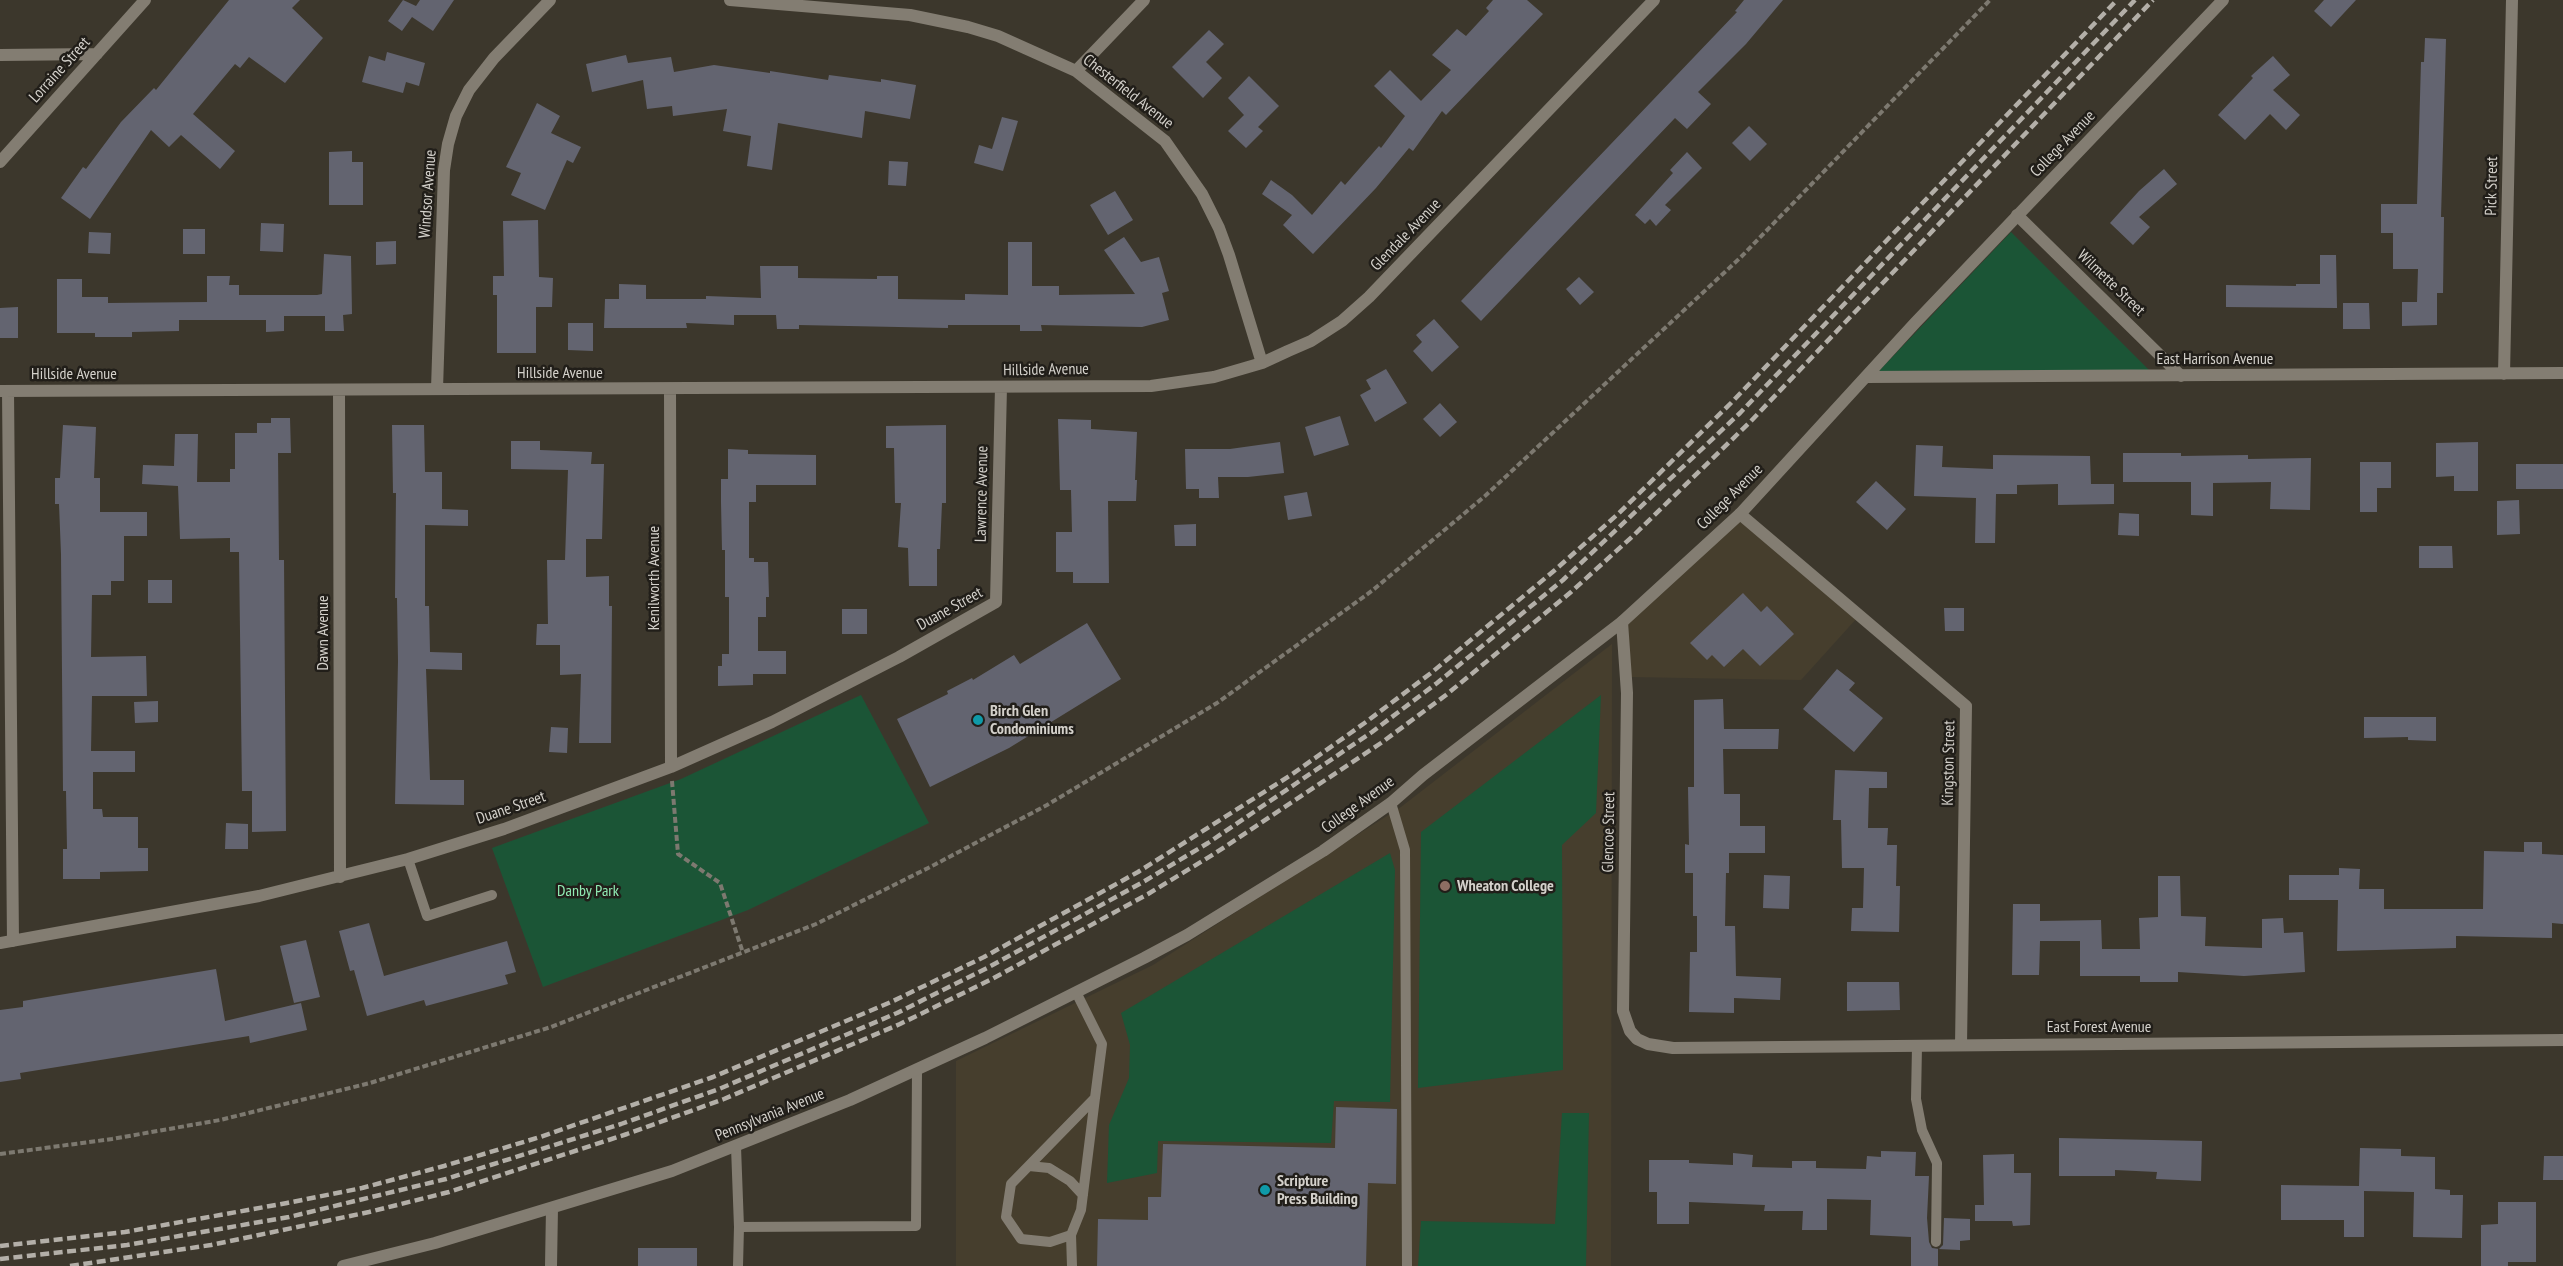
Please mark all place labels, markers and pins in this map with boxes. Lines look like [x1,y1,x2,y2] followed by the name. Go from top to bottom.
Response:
[990,701,1074,739] place label: Birch Glen Condominiums
[971,713,985,727] marker: Birch Glen Condominiums
[1457,876,1554,896] place label: Wheaton College
[1438,879,1452,893] marker: Wheaton College
[1277,1171,1358,1209] place label: Scripture Press Building
[1258,1183,1272,1197] marker: Scripture Press Building

